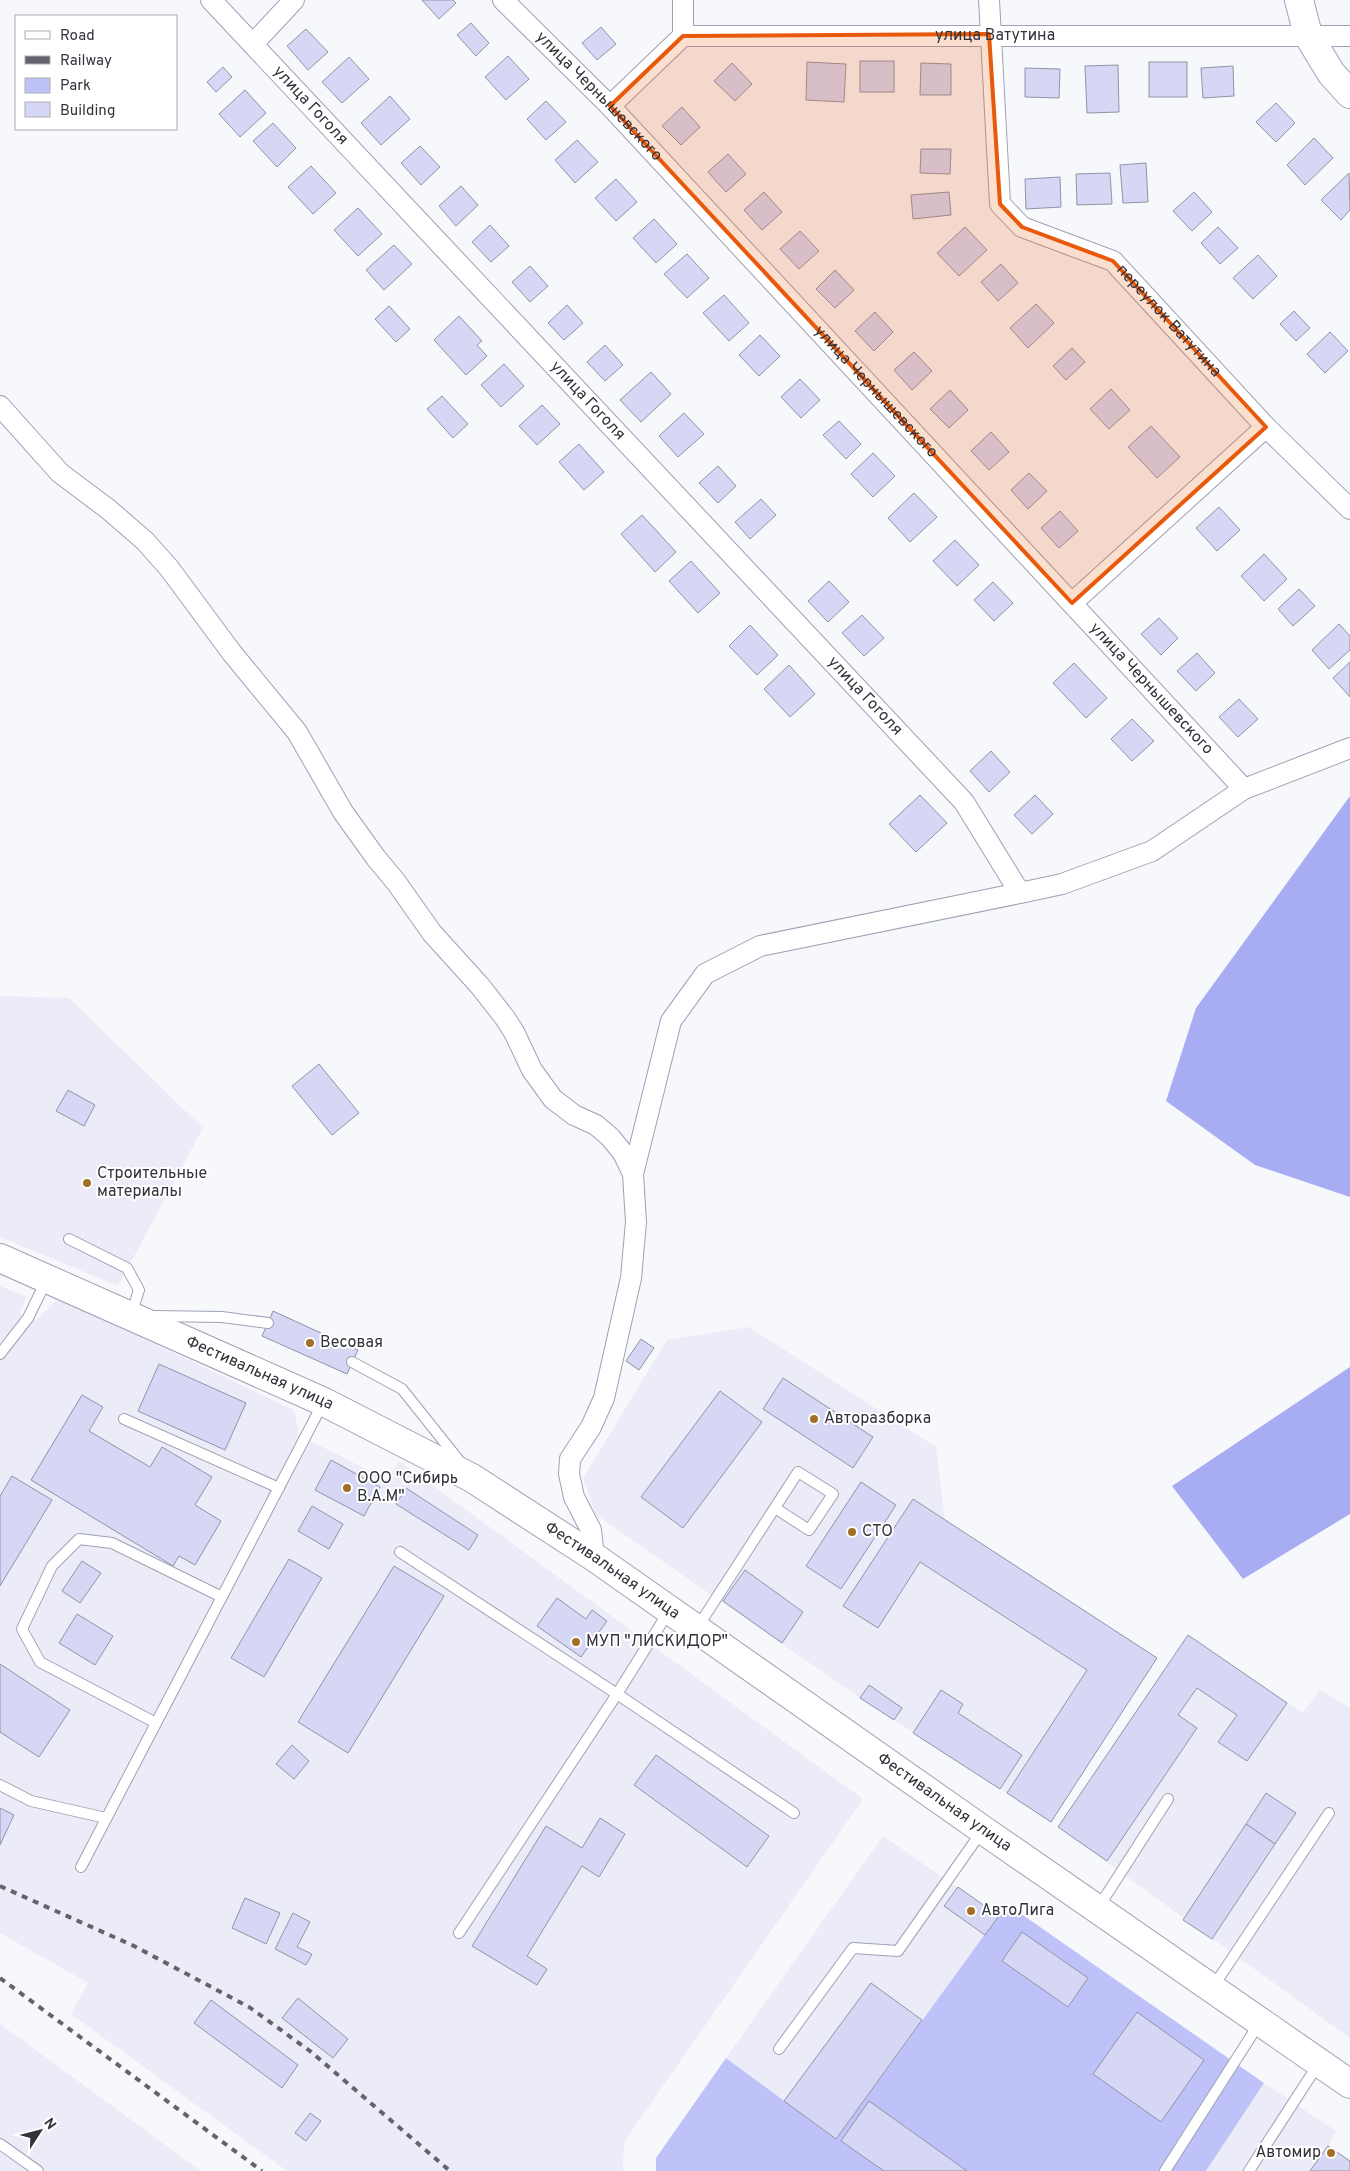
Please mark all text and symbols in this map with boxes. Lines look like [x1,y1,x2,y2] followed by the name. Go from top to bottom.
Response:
[15,15,178,130] legend
[935,26,1055,46] street label: улица Ватутина
[60,27,95,46] text: Road
[531,28,666,166] street label: улица Чернышевского
[60,52,112,71] text: Railway
[268,62,352,149] street label: улица Гоголя
[60,77,91,96] text: Park
[60,102,115,121] text: Building
[1111,261,1225,382] street label: переулок Ватутина
[809,322,942,462] street label: улица Чернышевского
[546,357,629,445] street label: улица Гоголя
[1085,619,1217,759] street label: улица Чернышевского
[823,653,907,740] street label: улица Гоголя
[97,1164,207,1202] place label: Строительные материалы
[81,1177,93,1189] marker: Строительные материалы
[183,1332,337,1415] street label: Фестивальная улица
[320,1333,383,1353] place label: Весовая
[304,1337,316,1349] marker: Весовая
[824,1409,931,1429] place label: Авторазборка
[808,1413,820,1425] marker: Авторазборка
[357,1469,458,1507] place label: ООО "Сибирь В.А.М"
[341,1482,353,1494] marker: ООО "Сибирь В.А.М"
[541,1518,684,1624] street label: Фестивальная улица
[862,1522,893,1542] place label: СТО
[846,1526,858,1538] marker: СТО
[586,1632,728,1652] place label: МУП "ЛИСКИДОР"
[570,1636,582,1648] marker: МУП "ЛИСКИДОР"
[873,1749,1015,1857] street label: Фестивальная улица
[981,1901,1054,1921] place label: АвтоЛига
[965,1905,977,1917] marker: АвтоЛига
[15,2106,65,2156] north arrow
[39,2115,59,2133] text: N
[1255,2143,1321,2163] place label: Автомир
[1325,2147,1337,2159] marker: Автомир

